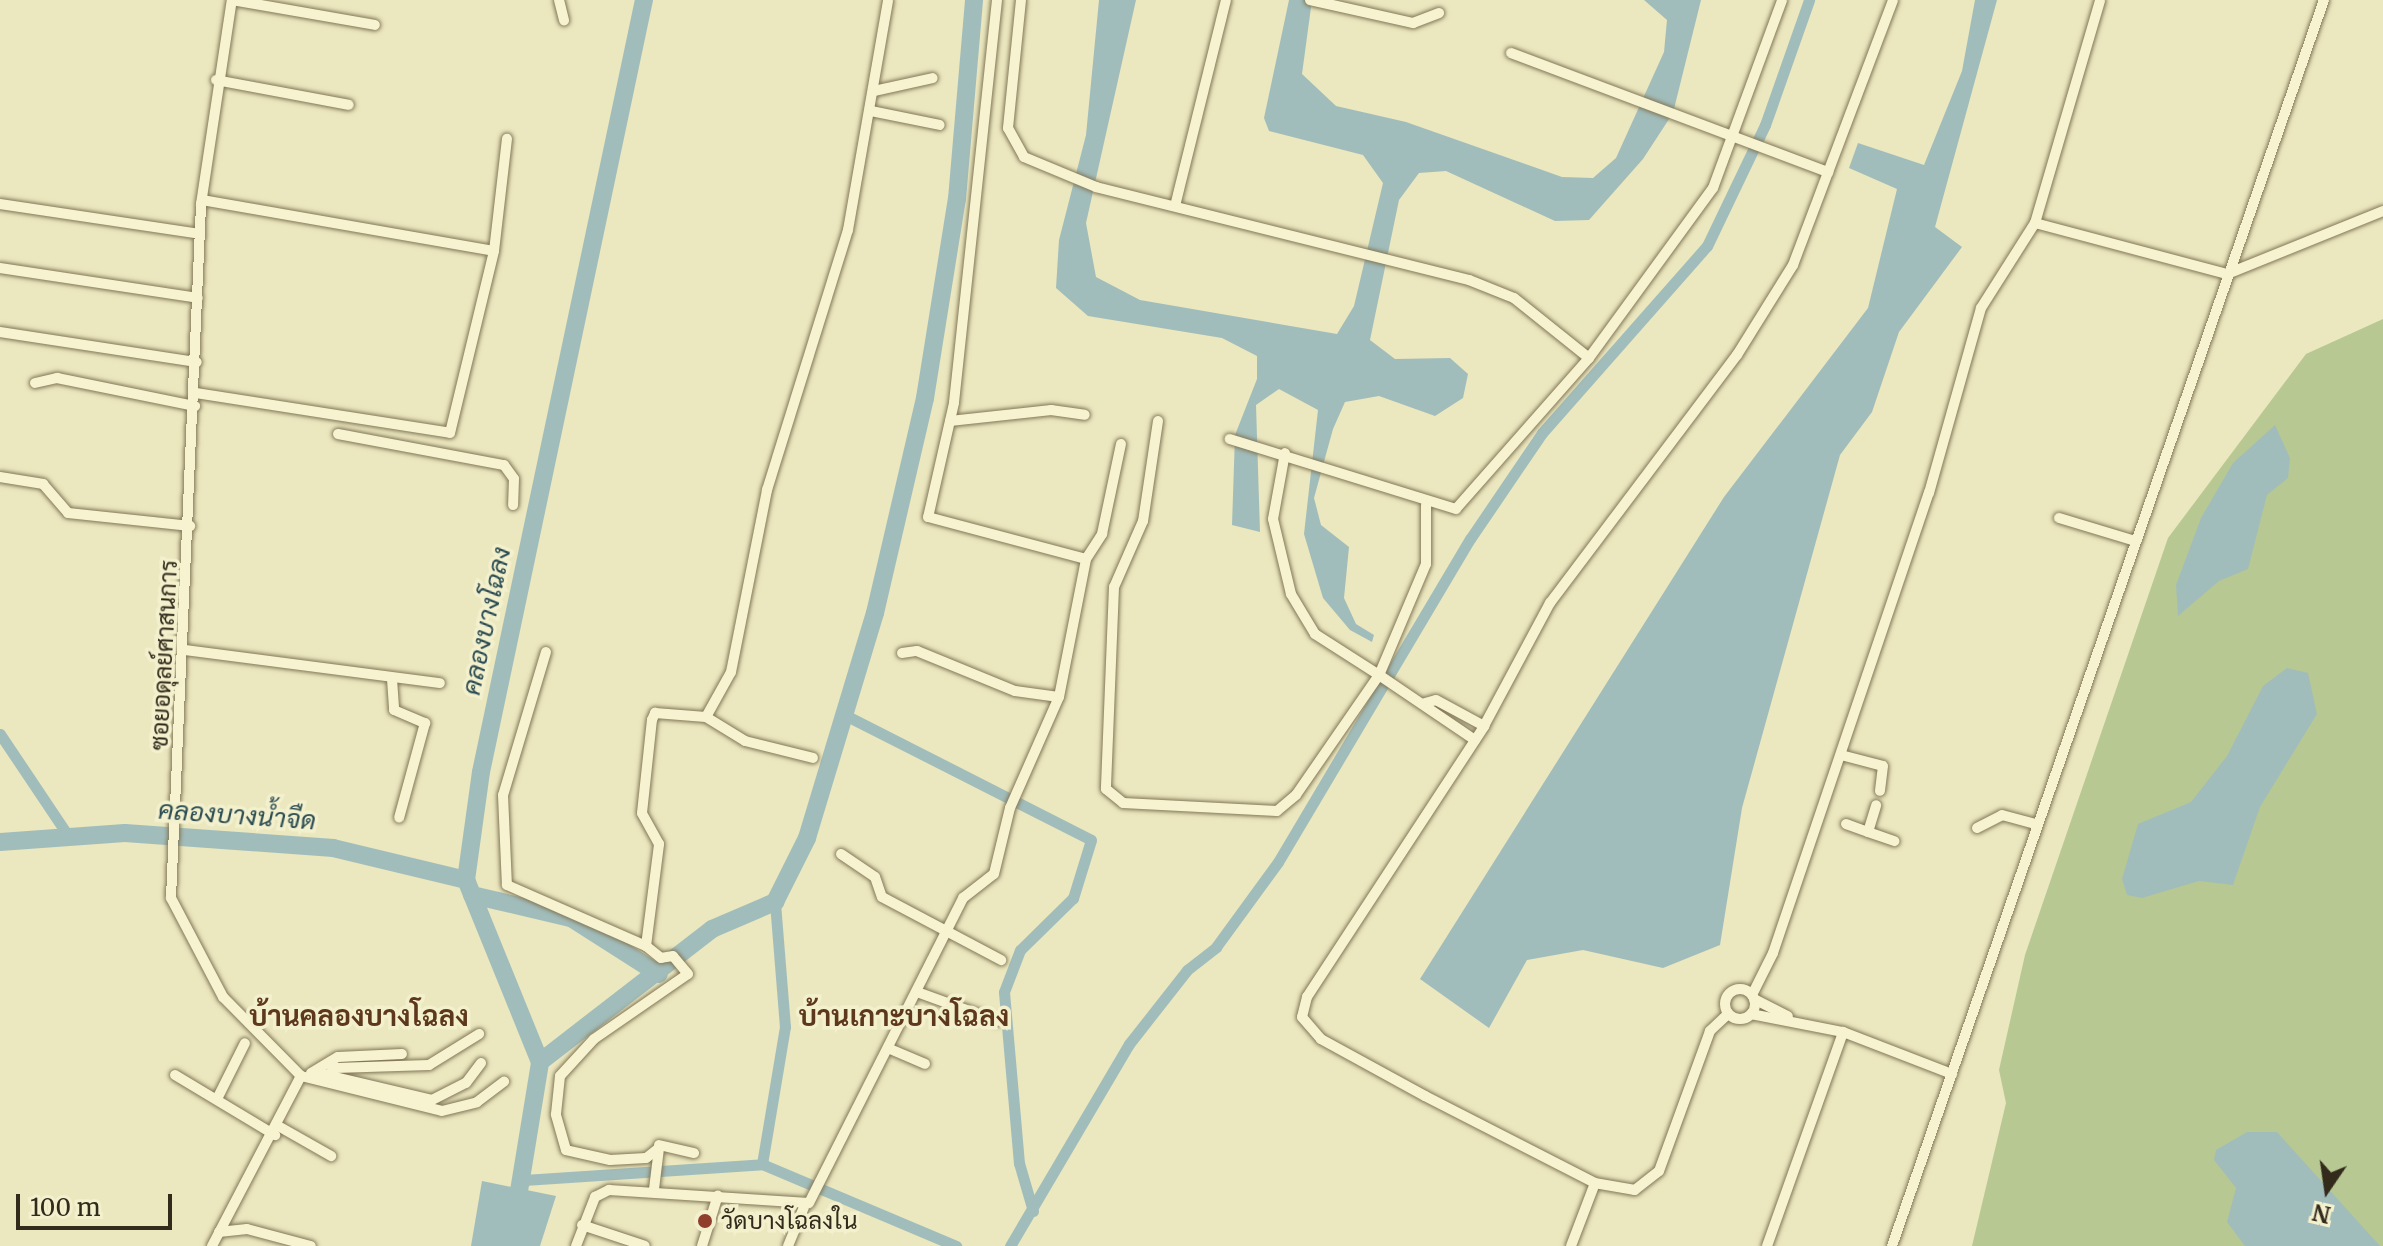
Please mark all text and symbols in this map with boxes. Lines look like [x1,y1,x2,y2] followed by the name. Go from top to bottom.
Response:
[455,544,517,698] water label: คลองบางโฉลง
[145,559,183,751] street label: ซอยอดุลย์ศาสนการ
[157,794,317,836] water label: คลองบางน้ำจืด
[249,999,469,1033] district label: บ้านคลองบางโฉลง
[799,999,1009,1033] district label: บ้านเกาะบางโฉลง
[2287,1150,2367,1230] north arrow
[20,1178,176,1228] scale bar
[30,1192,100,1223] text: 100 m
[2310,1198,2333,1229] text: N
[721,1207,857,1235] place label: วัดบางโฉลงใน
[696,1212,714,1230] marker: วัดบางโฉลงใน

